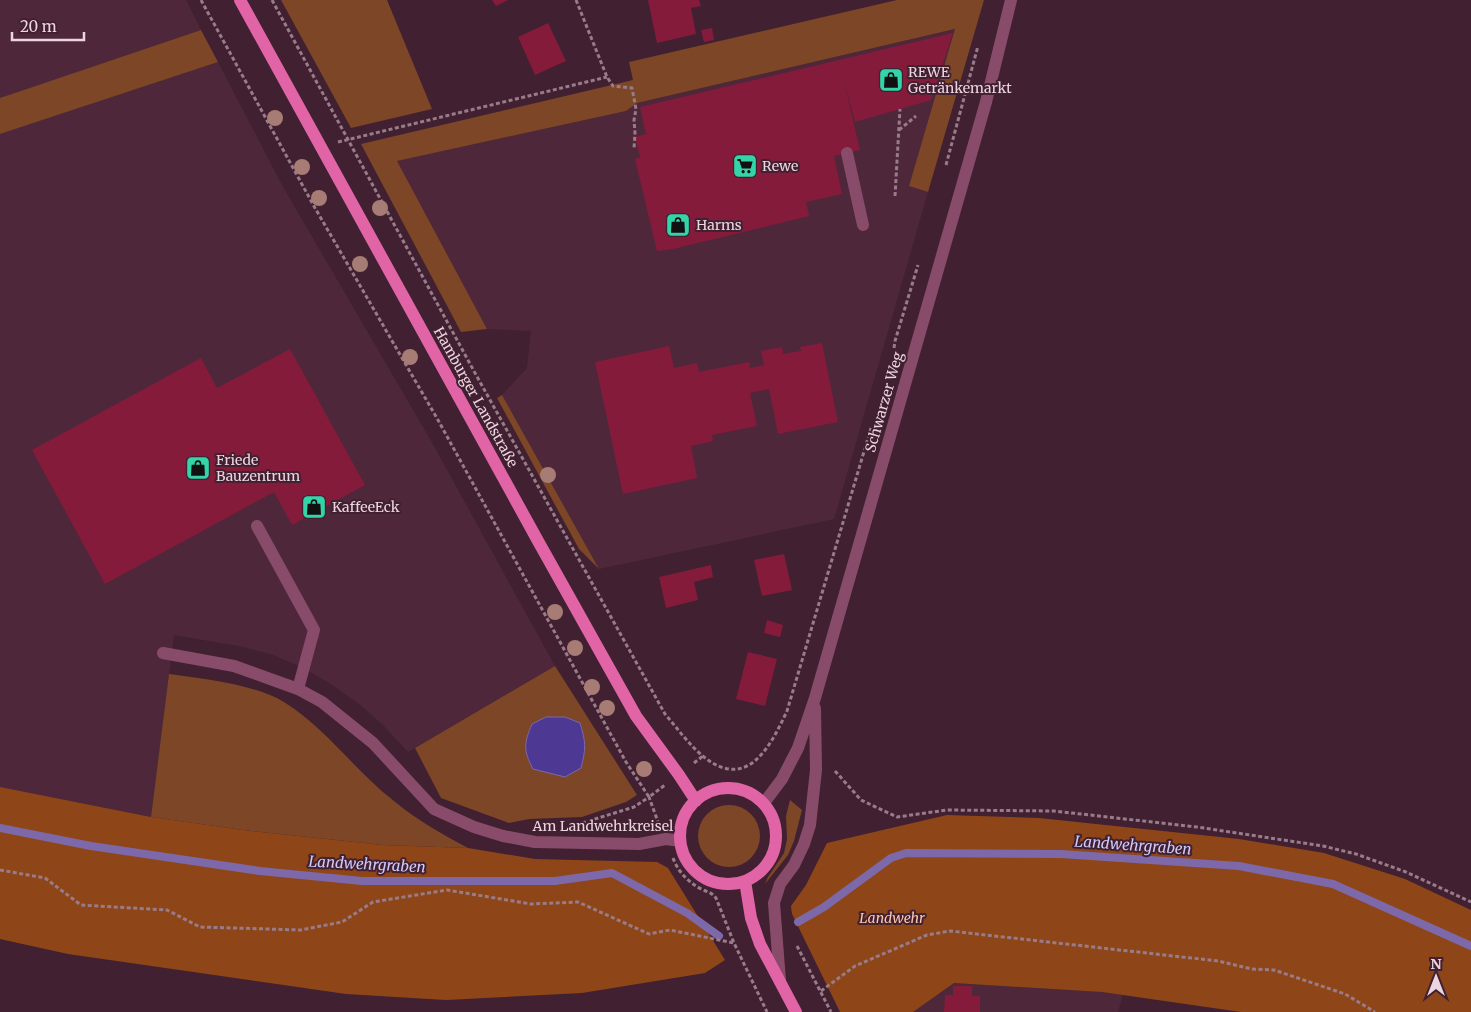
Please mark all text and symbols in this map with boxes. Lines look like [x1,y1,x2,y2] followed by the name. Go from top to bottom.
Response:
[12,10,85,42] scale bar
[20,17,57,36] text: 20 m
[908,63,1012,97] place label: REWE Getränkemarkt
[878,67,904,93] shop icon: REWE Getränkemarkt
[732,153,758,179] supermarket icon: Rewe
[762,157,798,175] place label: Rewe
[665,212,691,238] shop icon: Harms
[696,216,742,234] place label: Harms
[430,324,522,470] street label: Hamburger Landstraße
[861,349,907,454] street label: Schwarzer Weg
[216,451,300,485] place label: Friede Bauzentrum
[185,455,211,481] shop icon: Friede Bauzentrum
[301,494,327,520] shop icon: KaffeeEck
[332,498,400,516] place label: KaffeeEck
[532,817,674,835] street label: Am Landwehrkreisel
[1074,831,1192,859] water label: Landwehrgraben
[308,851,426,877] water label: Landwehrgraben
[859,909,925,927] park label: Landwehr
[1411,952,1461,1002] north arrow
[1430,955,1442,973] text: N

